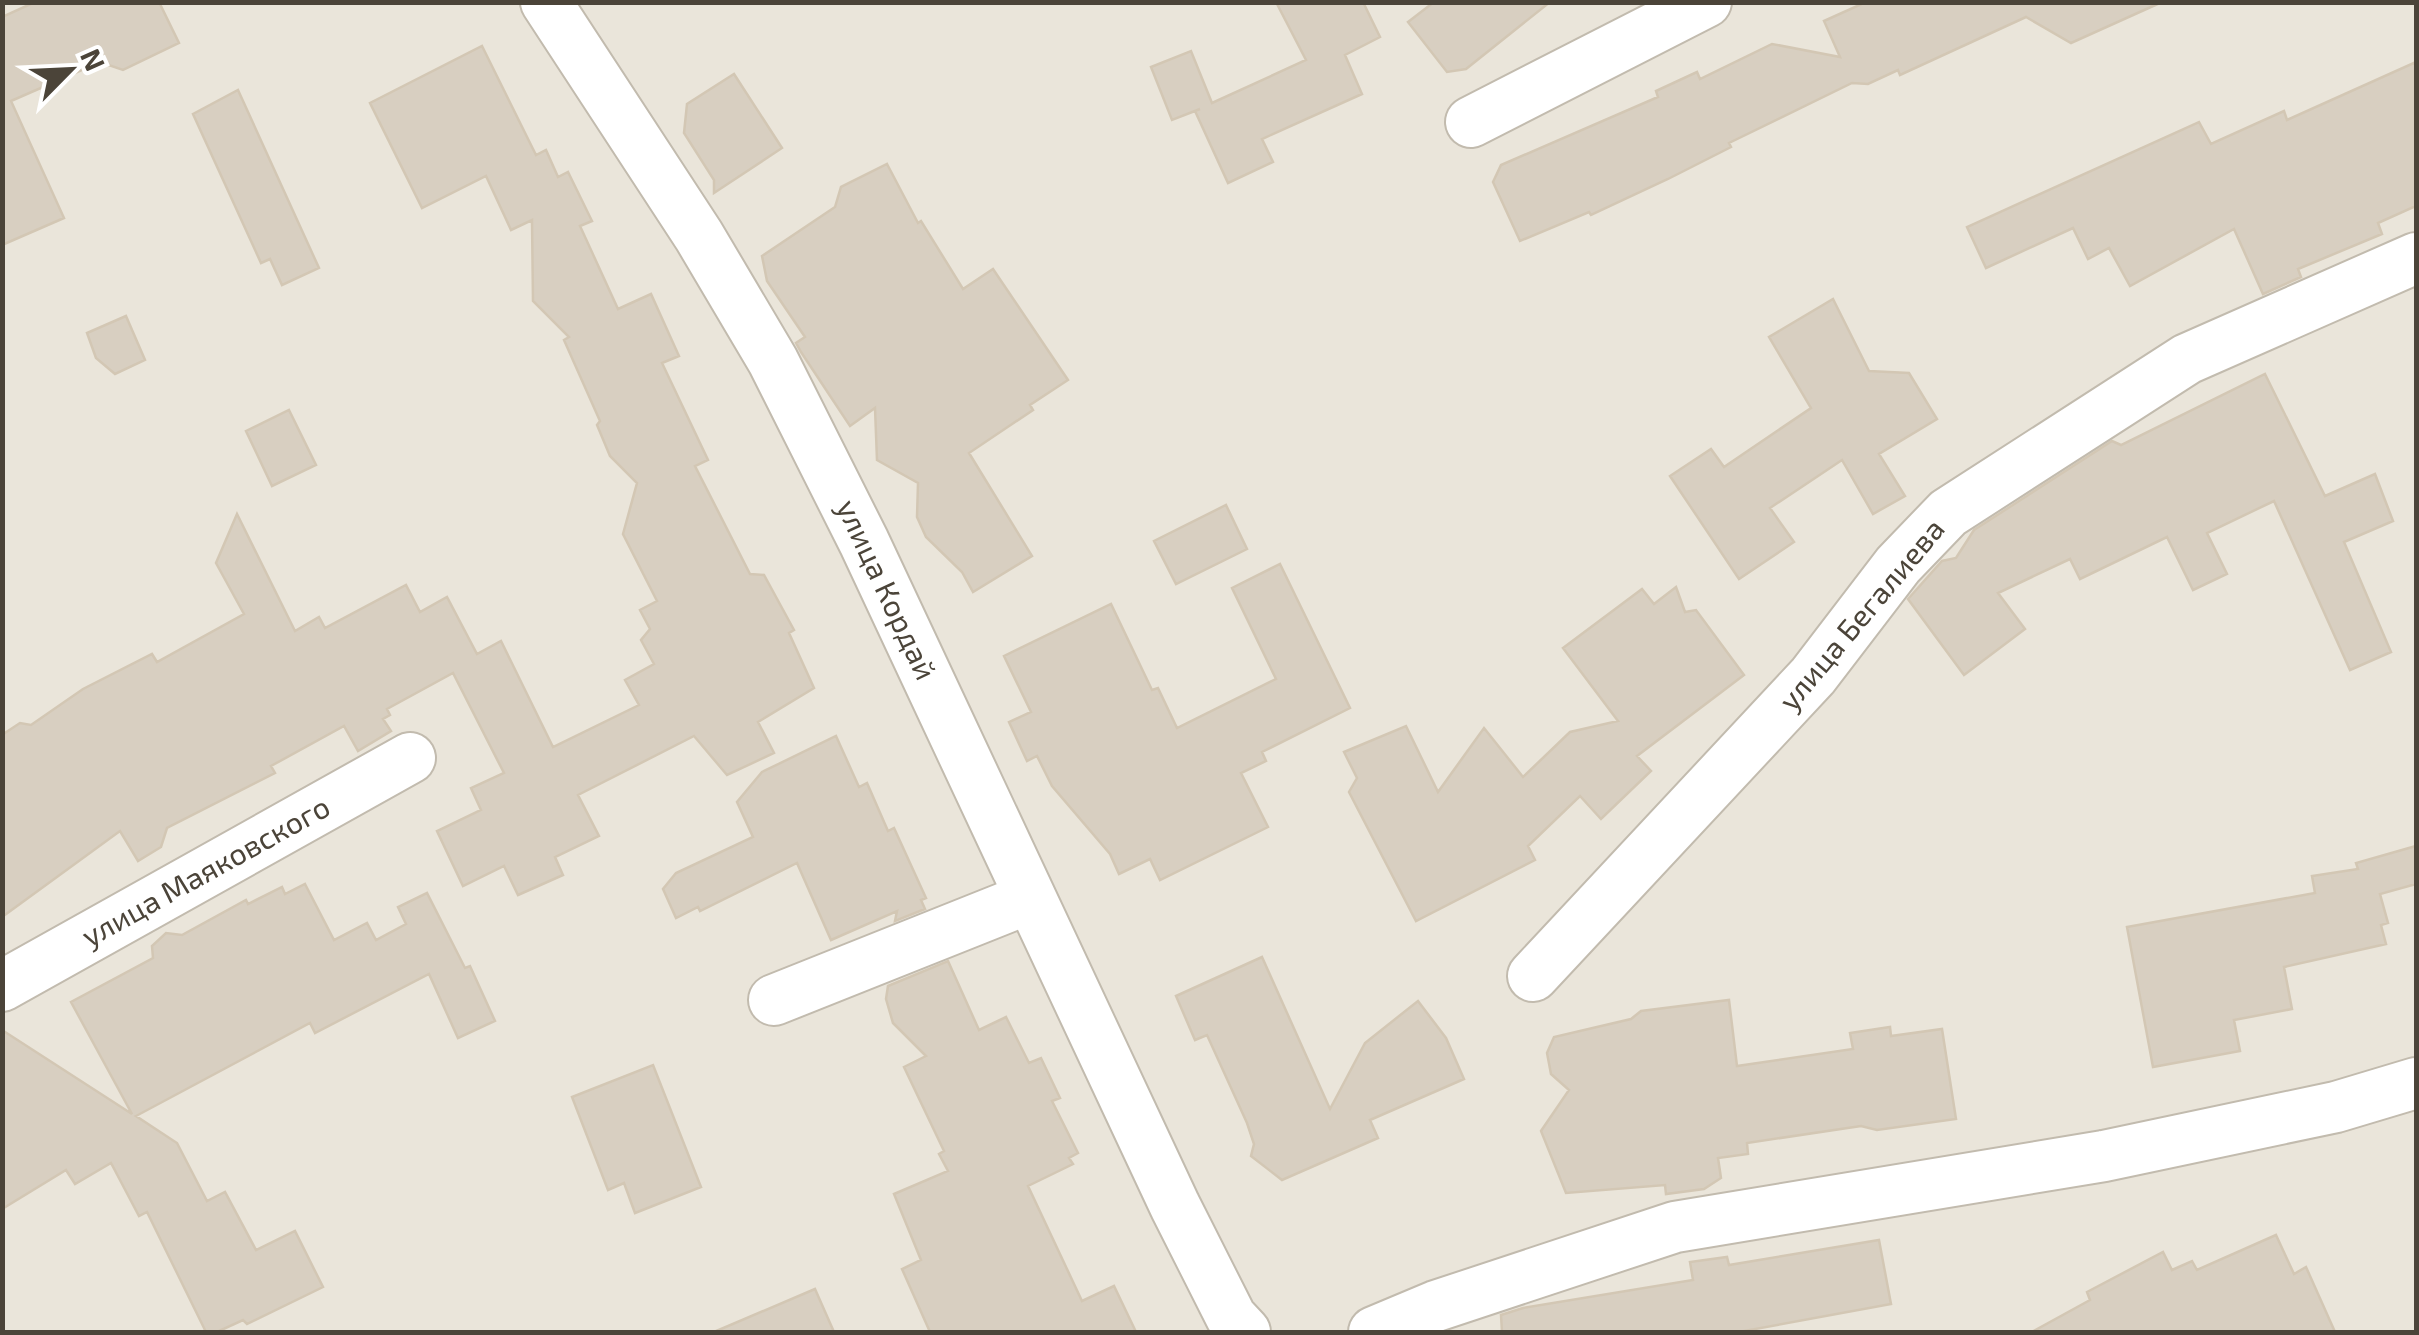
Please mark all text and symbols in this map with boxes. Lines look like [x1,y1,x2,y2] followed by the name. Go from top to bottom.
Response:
[20,20,120,120] north arrow
[74,43,113,76] text: N
[829,493,945,685] street label: улица Кордай
[1770,511,1952,717] street label: улица Бегалиева
[75,787,336,954] street label: улица Маяковского

